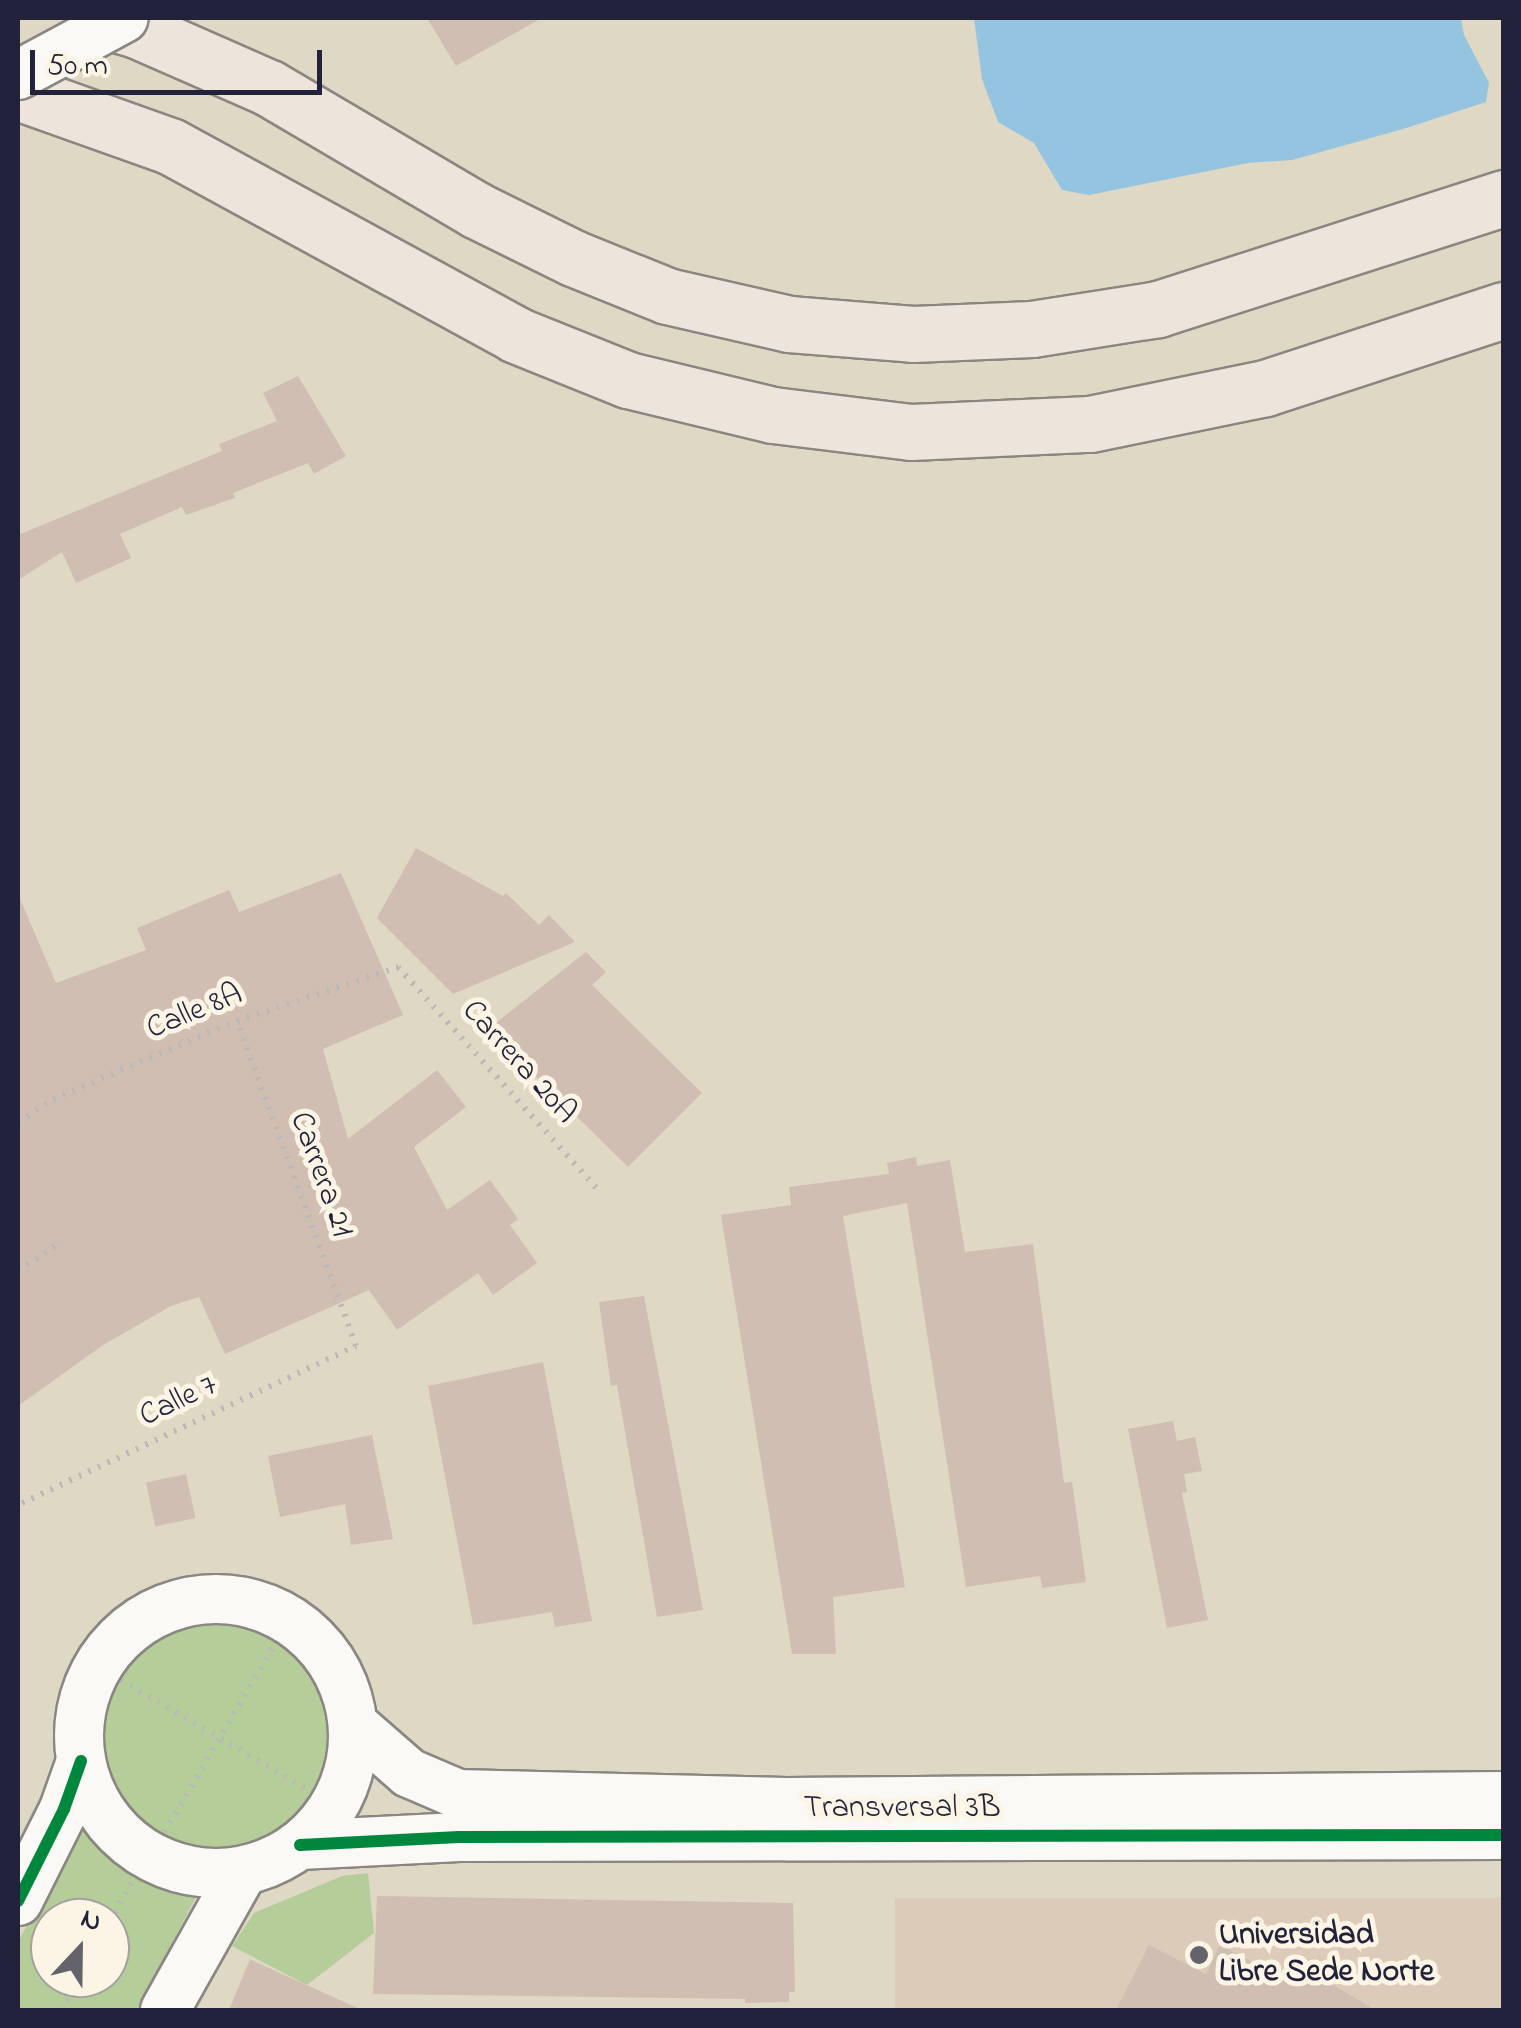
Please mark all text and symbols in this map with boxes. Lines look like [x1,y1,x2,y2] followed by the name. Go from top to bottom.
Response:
[35,30,328,92] scale bar
[47,45,108,89] text: 50 m
[142,977,248,1049] street label: Calle 8A
[452,993,584,1133] street label: Carrera 20A
[280,1107,360,1243] street label: Carrera 21
[134,1367,224,1437] street label: Calle 7
[804,1790,1000,1828] street label: Transversal 3B
[30,1898,130,1998] north arrow
[74,1899,107,1944] text: N
[1219,1918,1434,1993] place label: Universidad Libre Sede Norte
[1188,1944,1210,1966] marker: Universidad Libre Sede Norte

